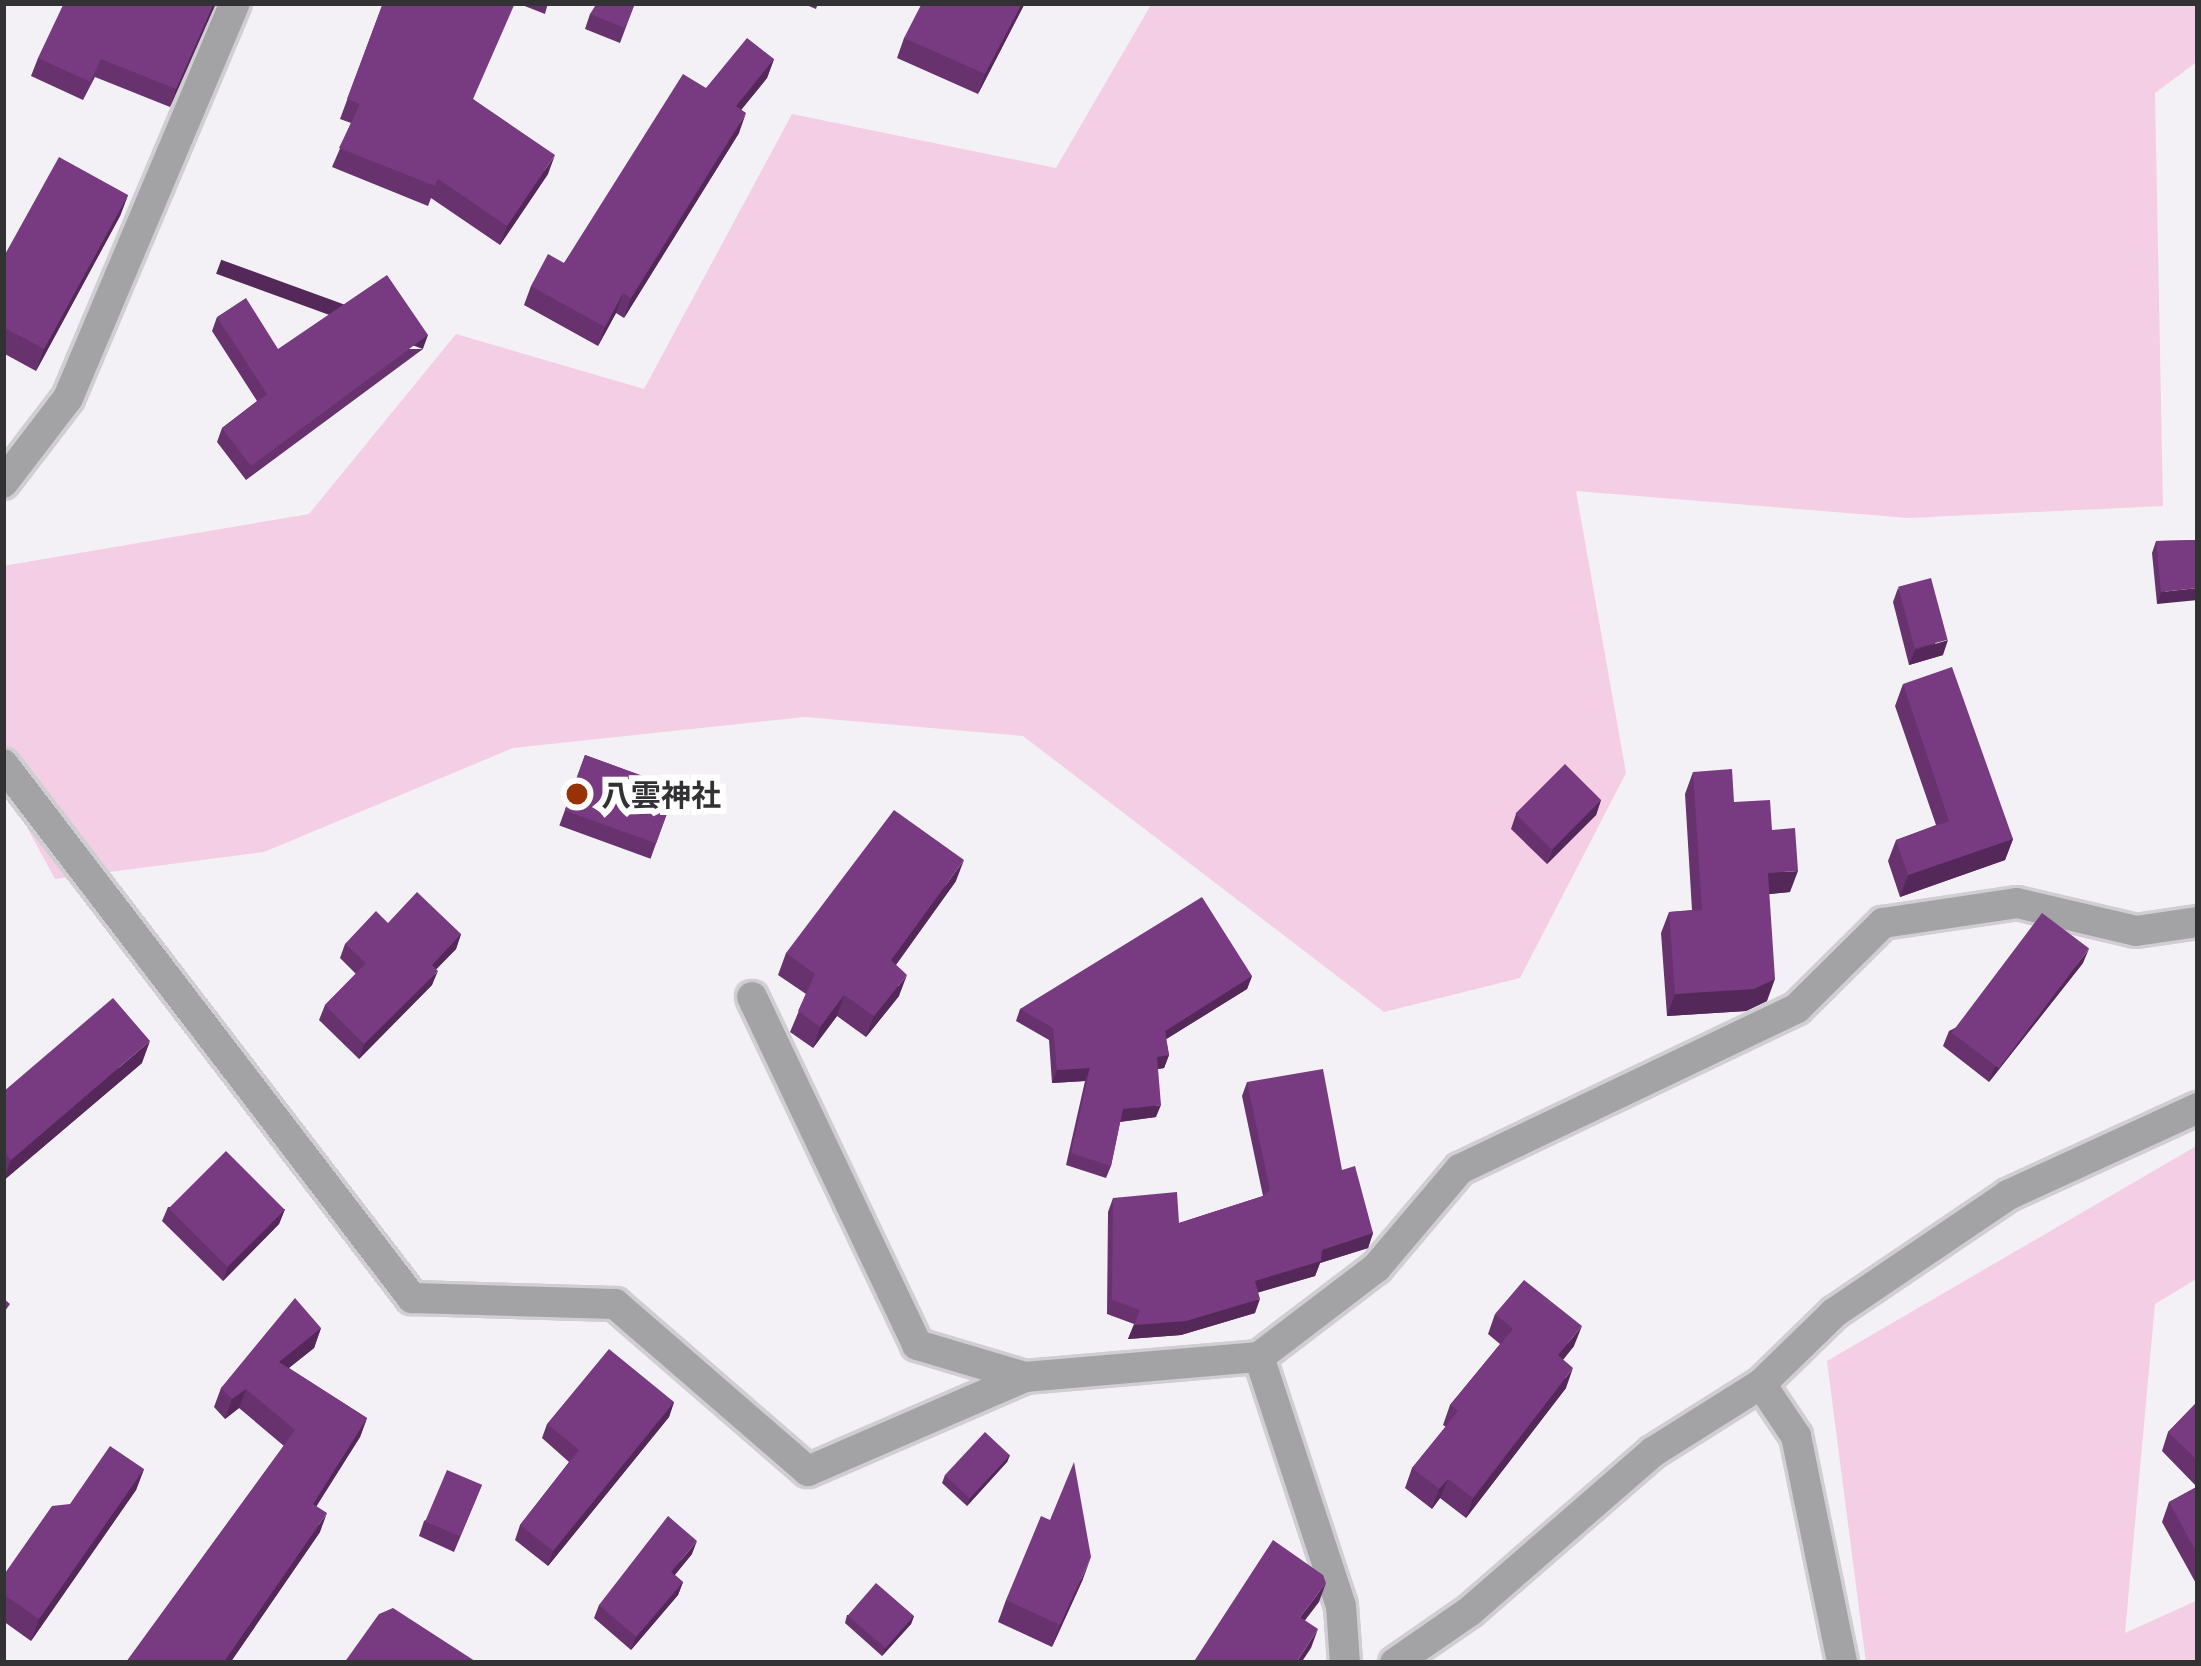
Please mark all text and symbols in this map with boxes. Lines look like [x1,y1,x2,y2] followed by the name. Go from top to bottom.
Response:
[601,776,721,812] place label: 八雲神社
[564,781,590,807] marker: 八雲神社

